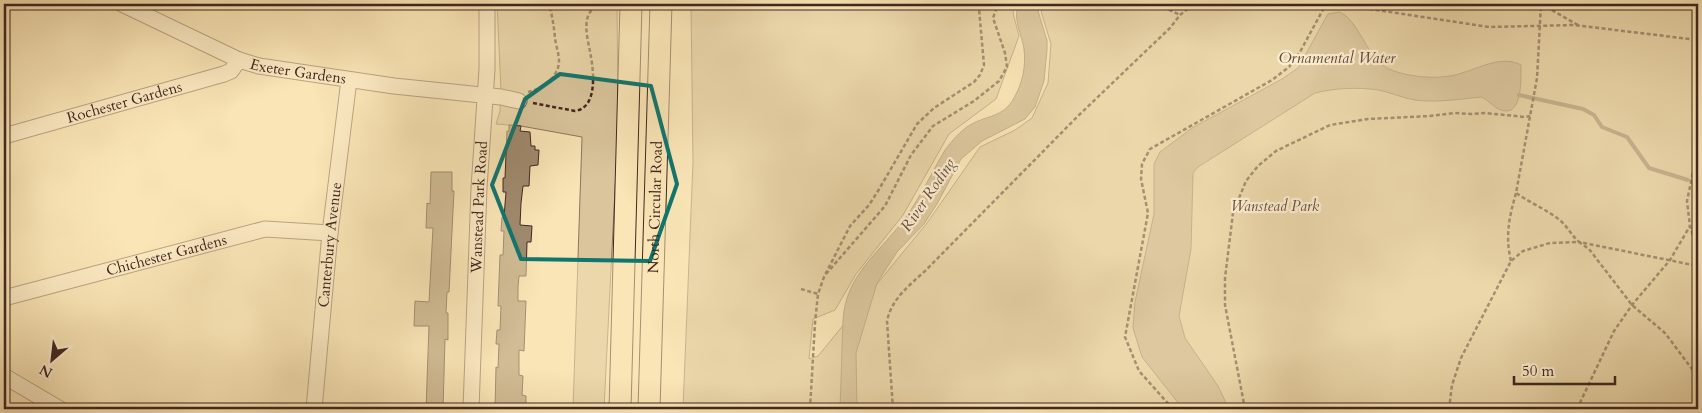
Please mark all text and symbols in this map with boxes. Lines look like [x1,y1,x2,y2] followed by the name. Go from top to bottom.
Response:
[1279,47,1396,69] water label: Ornamental Water
[248,54,347,89] street label: Exeter Gardens
[64,76,184,128] street label: Rochester Gardens
[466,140,492,275] street label: Wanstead Park Road
[643,141,667,274] street label: North Circular Road
[895,153,961,236] water label: River Roding
[313,181,346,308] street label: Canterbury Avenue
[1231,196,1320,216] park label: Wanstead Park
[104,230,229,281] street label: Chichester Gardens
[28,336,78,386] north arrow
[1514,353,1616,385] scale bar
[36,360,56,382] text: N
[1522,361,1554,381] text: 50 m

